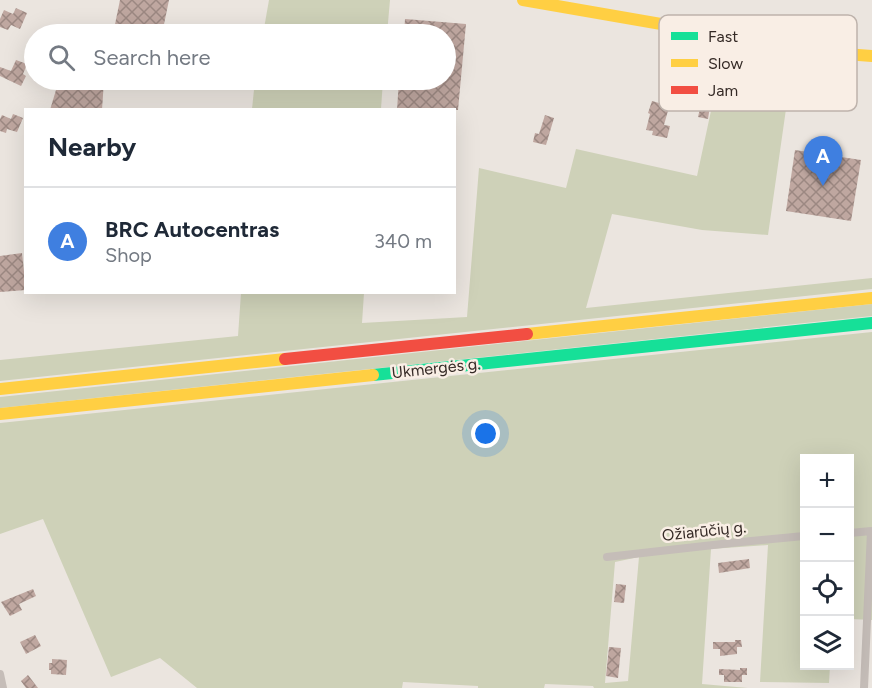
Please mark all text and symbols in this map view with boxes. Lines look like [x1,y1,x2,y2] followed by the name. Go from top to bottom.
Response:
[659,15,857,111] legend
[24,24,456,90] search box
[708,27,738,46] text: Fast
[45,41,78,74] icon: search
[93,44,211,71] text: Search here
[708,54,743,73] text: Slow
[708,81,738,100] text: Jam
[48,131,136,163] text: Nearby
[804,136,842,186] pin: A
[105,216,279,243] text: BRC Autocentras
[60,229,75,253] text: A
[374,229,432,253] text: 340 m
[105,243,152,267] text: Shop
[391,354,481,382] street label: Ukmergės g.
[471,419,500,448] your location
[800,454,854,670] map controls
[800,454,854,508] button: +
[800,508,854,562] button: −
[661,517,747,545] street label: Ožiarūčių g.
[800,562,854,616] button: locate
[800,616,854,670] button: layers

